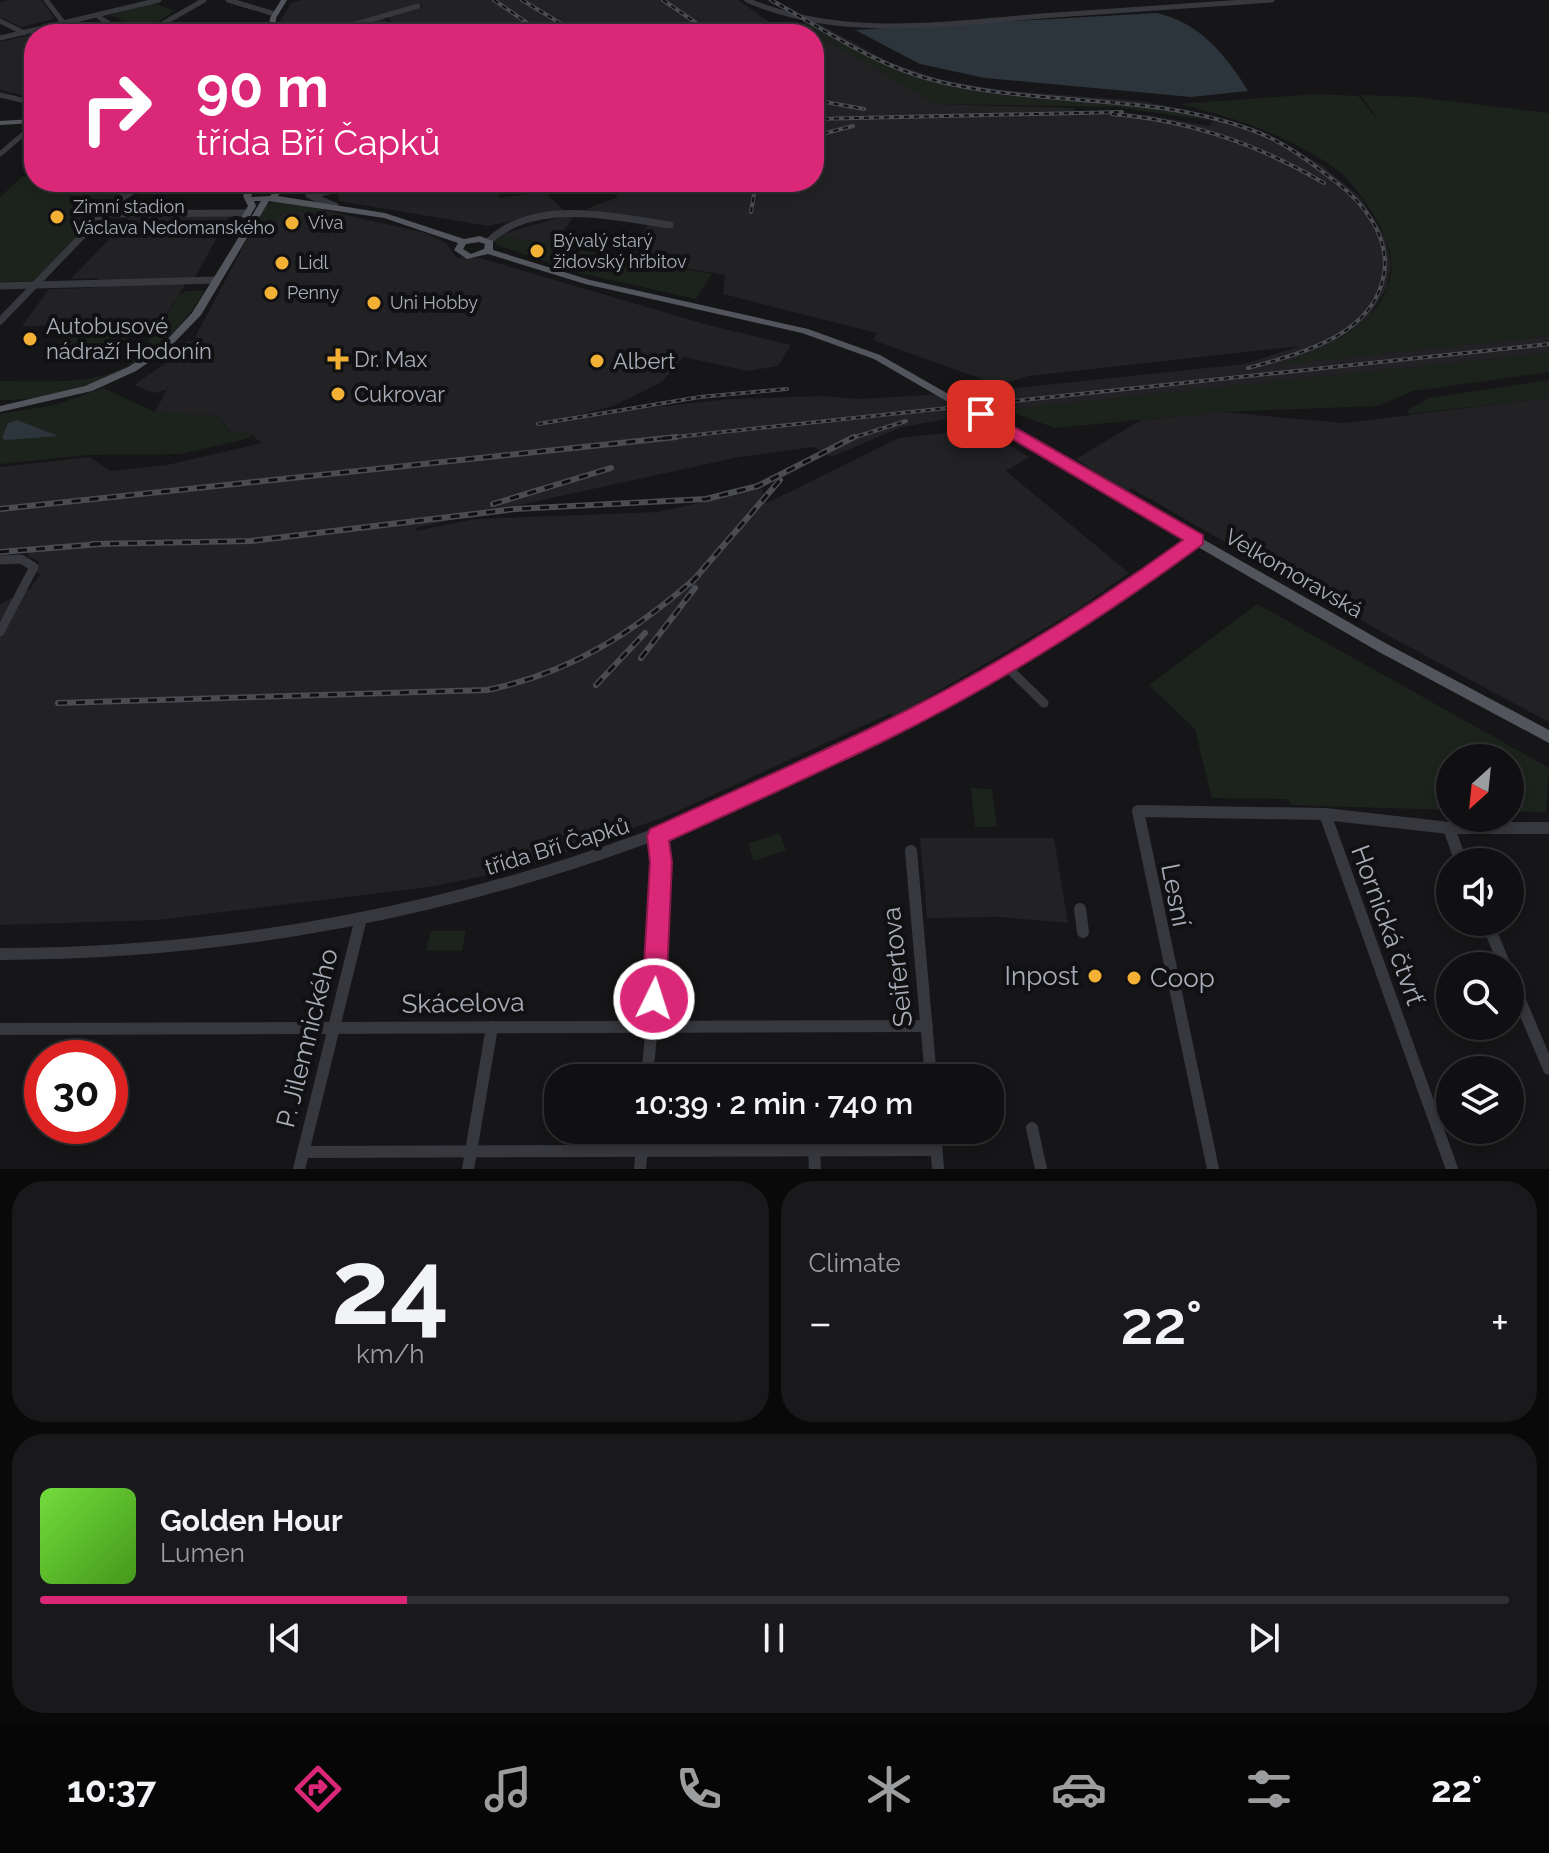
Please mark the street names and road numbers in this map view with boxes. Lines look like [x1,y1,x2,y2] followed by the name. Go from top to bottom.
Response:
[1220,523,1368,623] street label: Velkomoravská
[482,812,632,880] street label: třída Bří Čapků
[1345,841,1431,1010] street label: Hornická čtvrť
[1155,861,1197,929] street label: Lesní
[876,906,918,1028] street label: Seifertova
[270,946,344,1130] street label: P. Jilemnického
[401,987,525,1019] street label: Skácelova

